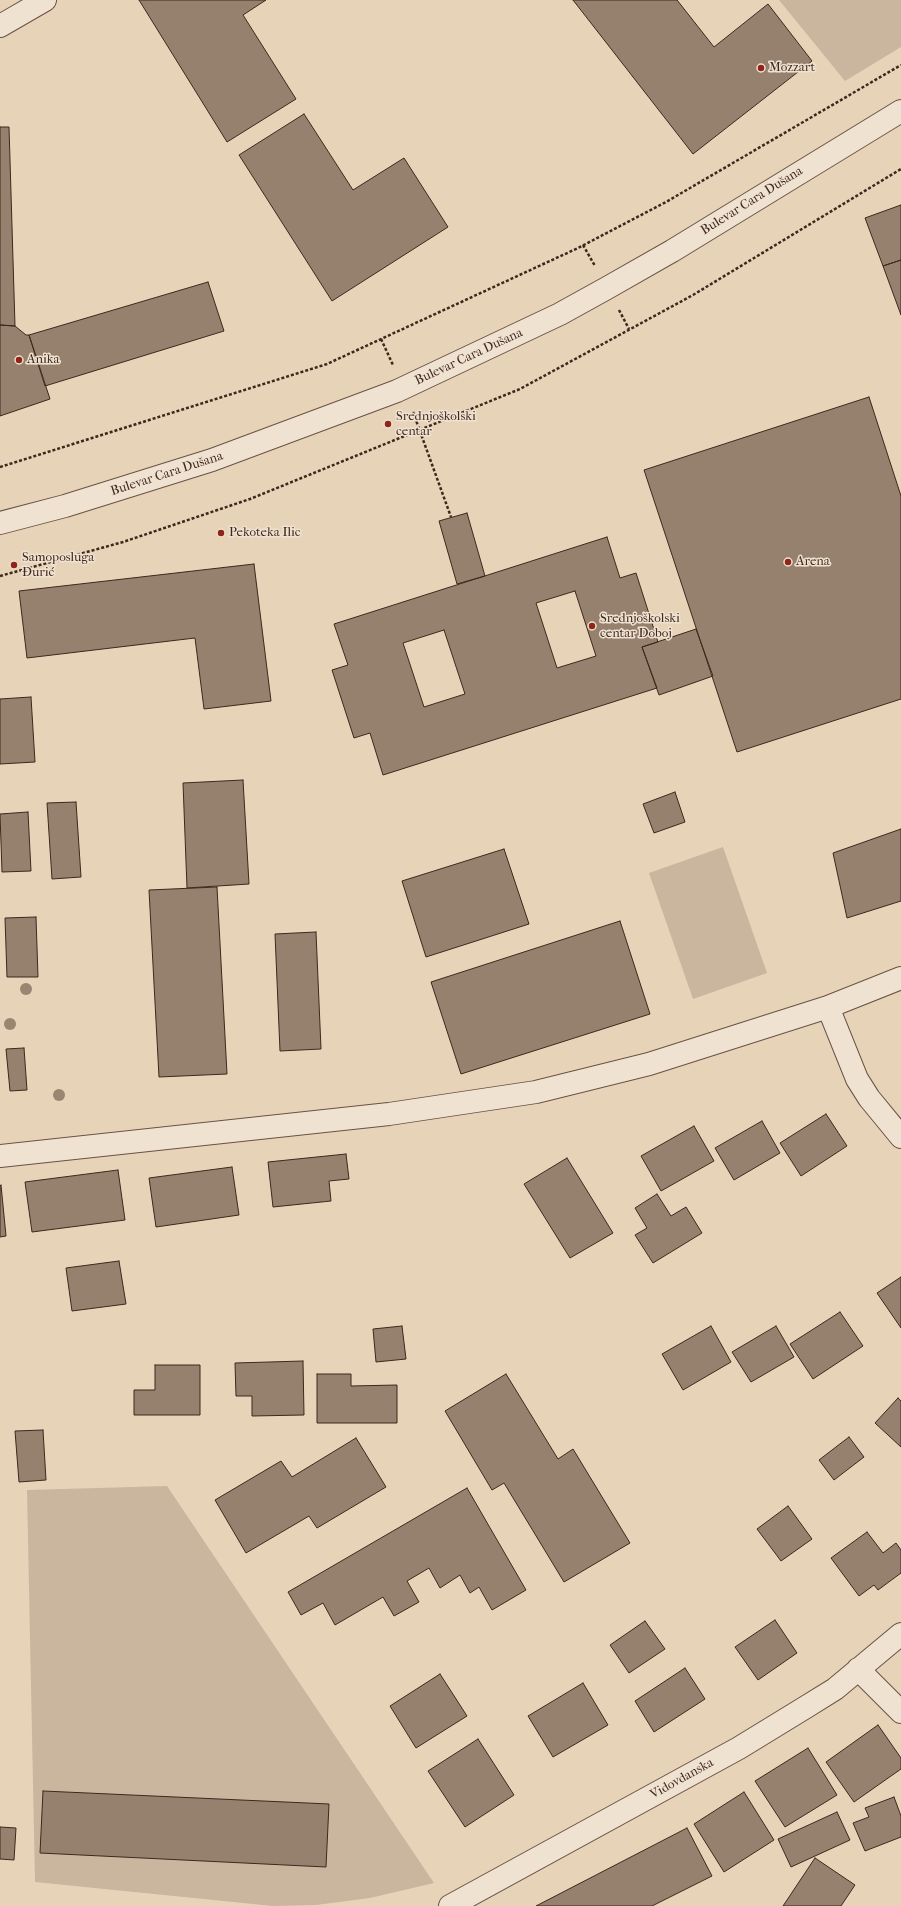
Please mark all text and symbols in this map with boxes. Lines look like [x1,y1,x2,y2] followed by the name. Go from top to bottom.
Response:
[769,60,815,76] place label: Mozzart
[756,63,766,73] marker: Mozzart
[698,163,806,239] street label: Bulevar Cara Dušana
[413,325,525,389] street label: Bulevar Cara Dušana
[27,352,59,368] place label: Anika
[14,355,24,365] marker: Anika
[396,409,476,440] place label: Srednjoškolski centar
[383,419,393,429] marker: Srednjoškolski centar
[109,448,225,500] street label: Bulevar Cara Dušana
[229,525,301,541] place label: Pekoteka Ilic
[216,528,226,538] marker: Pekoteka Ilic
[22,550,94,581] place label: Samoposluga Đurić
[796,554,830,570] place label: Arena
[783,557,793,567] marker: Arena
[9,560,19,570] marker: Samoposluga Đurić
[600,611,680,642] place label: Srednjoškolski centar Doboj
[587,621,597,631] marker: Srednjoškolski centar Doboj
[648,1755,716,1803] street label: Vidovdanska

